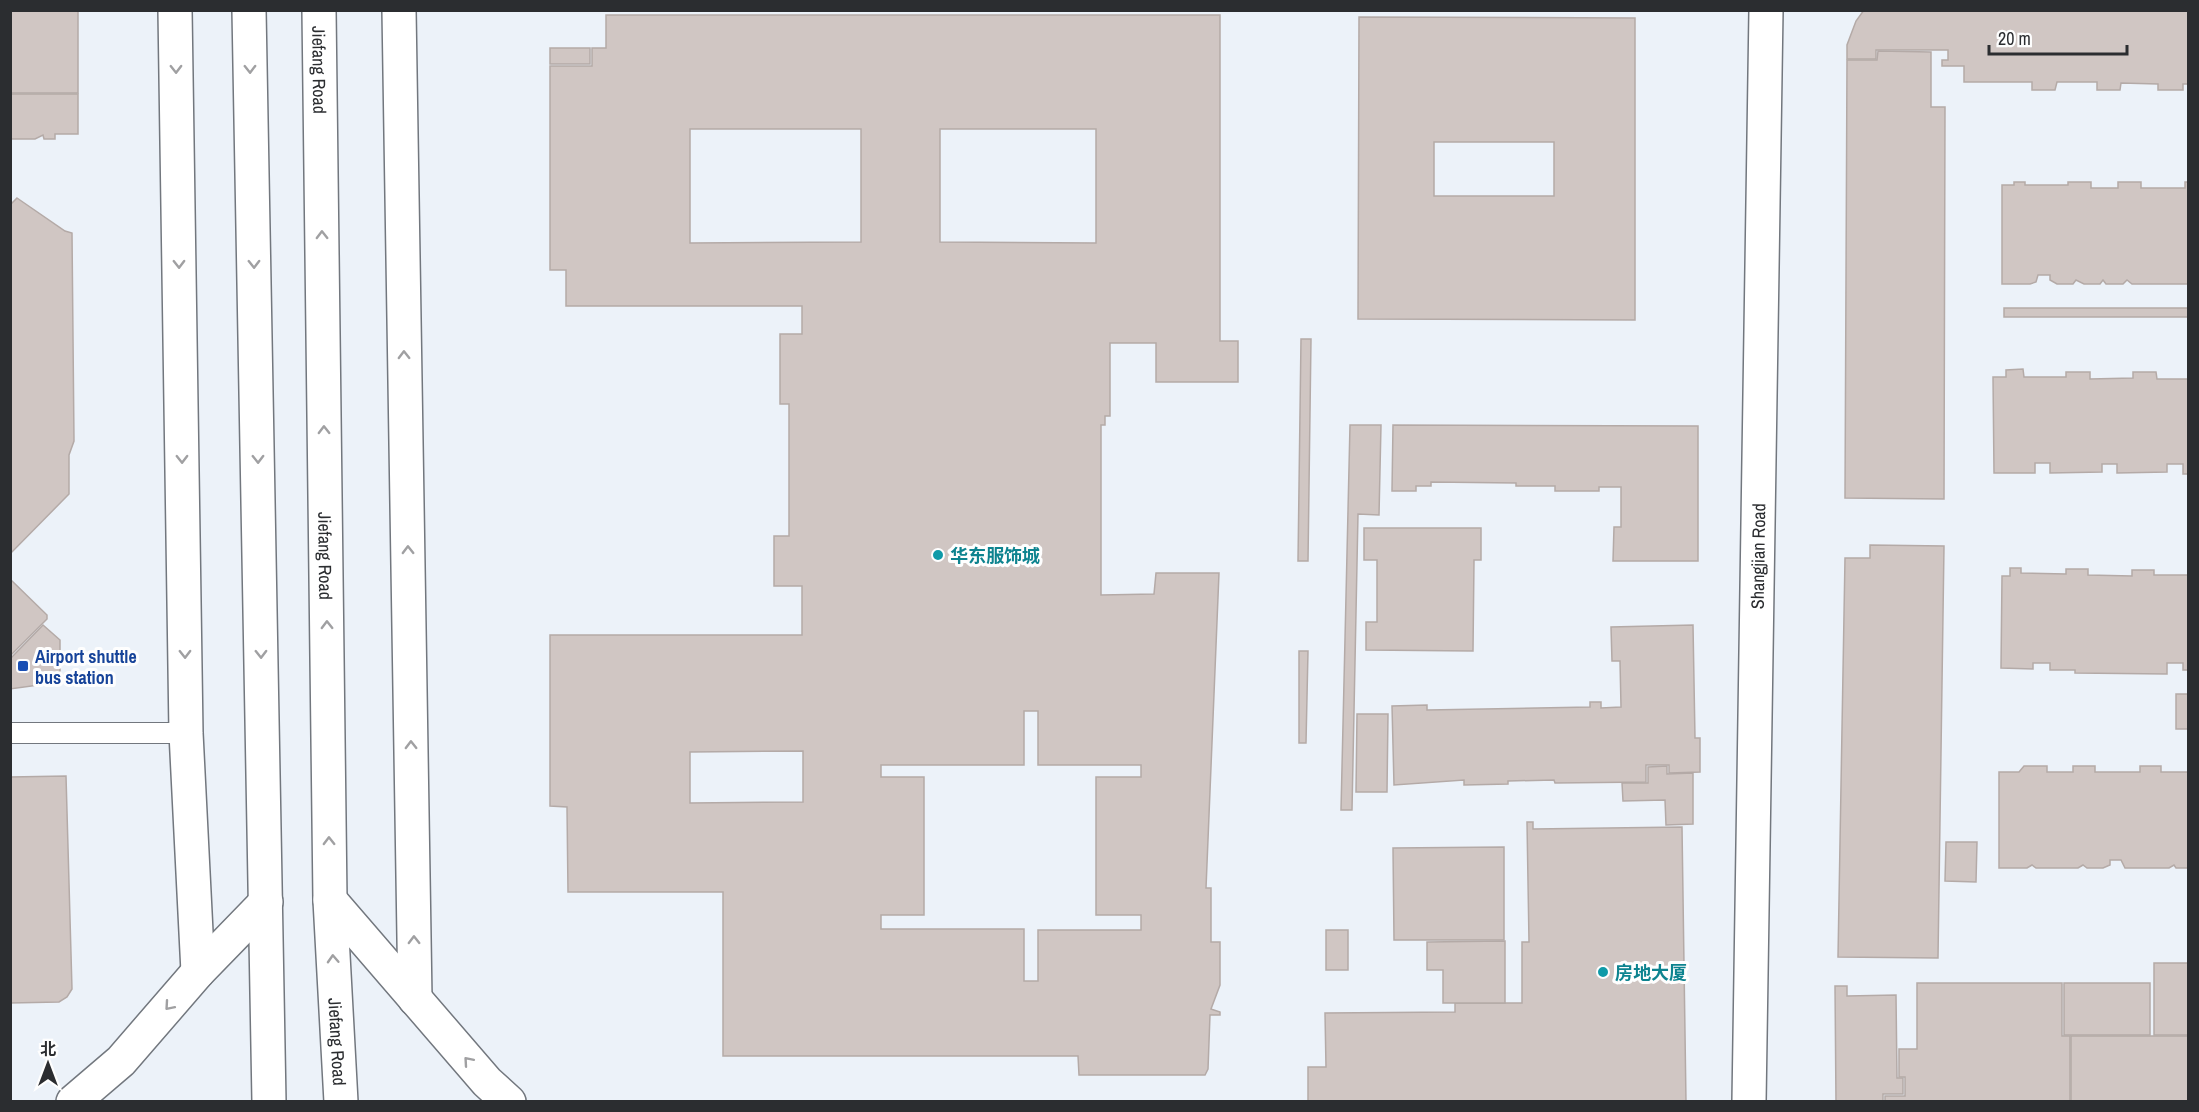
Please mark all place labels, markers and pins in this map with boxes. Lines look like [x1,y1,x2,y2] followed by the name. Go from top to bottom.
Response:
[950,543,1040,568] place label: 华东服饰城
[931,548,945,562] marker: 华东服饰城
[35,644,137,690] place label: Airport shuttle bus station
[16,659,30,673] marker: Airport shuttle bus station
[1615,960,1687,985] place label: 房地大厦
[1596,965,1610,979] marker: 房地大厦

